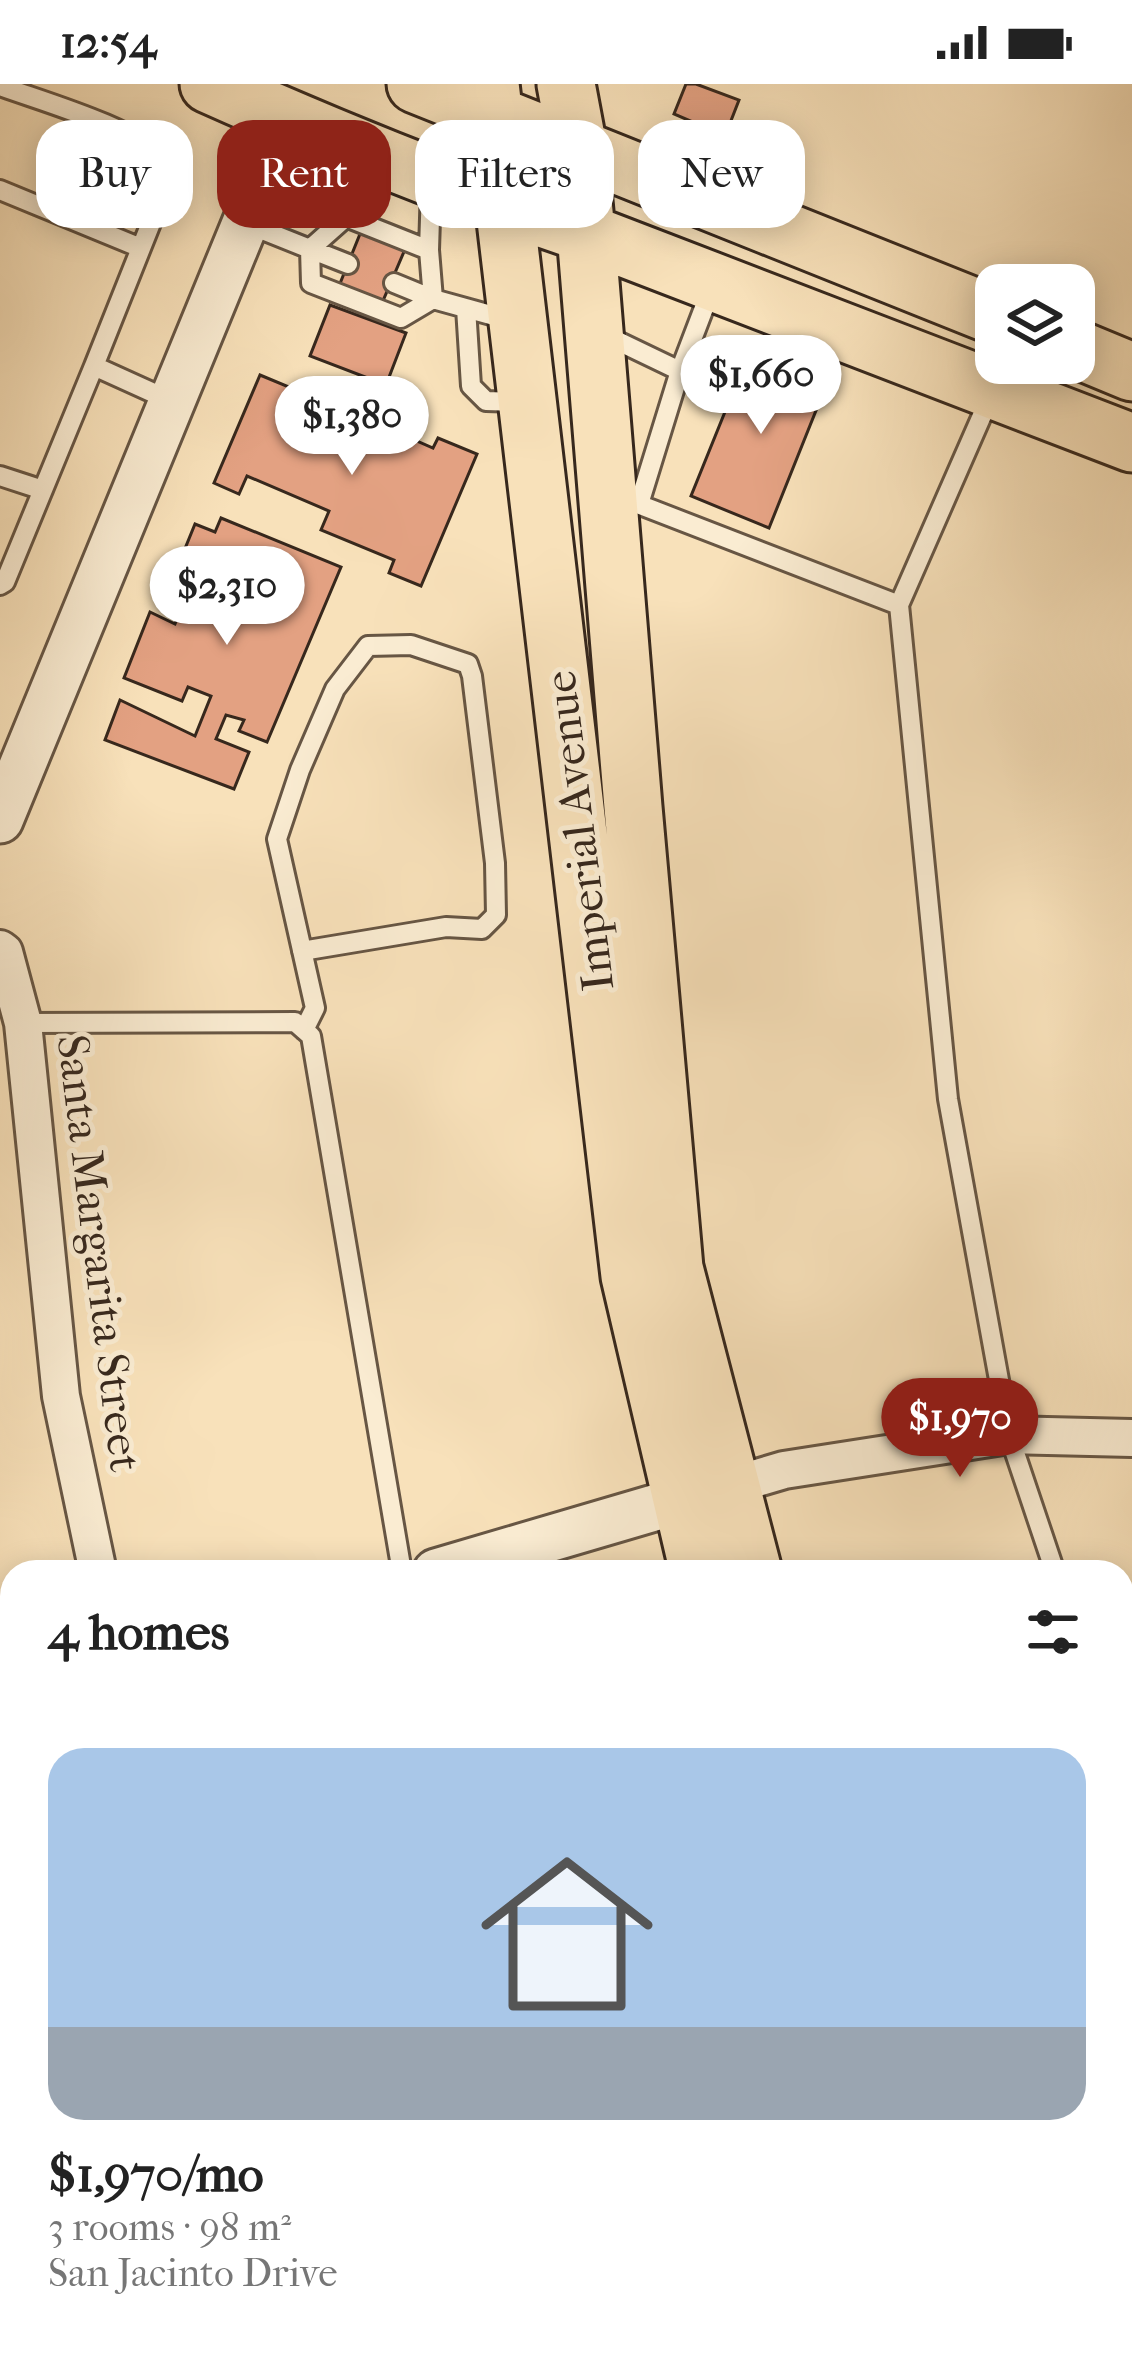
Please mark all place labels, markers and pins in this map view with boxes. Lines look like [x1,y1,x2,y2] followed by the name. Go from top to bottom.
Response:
[663,335,859,437] pin: $1,660
[254,376,450,478] pin: $1,380
[129,546,325,648] pin: $2,310
[862,1378,1058,1480] pin: $1,970

